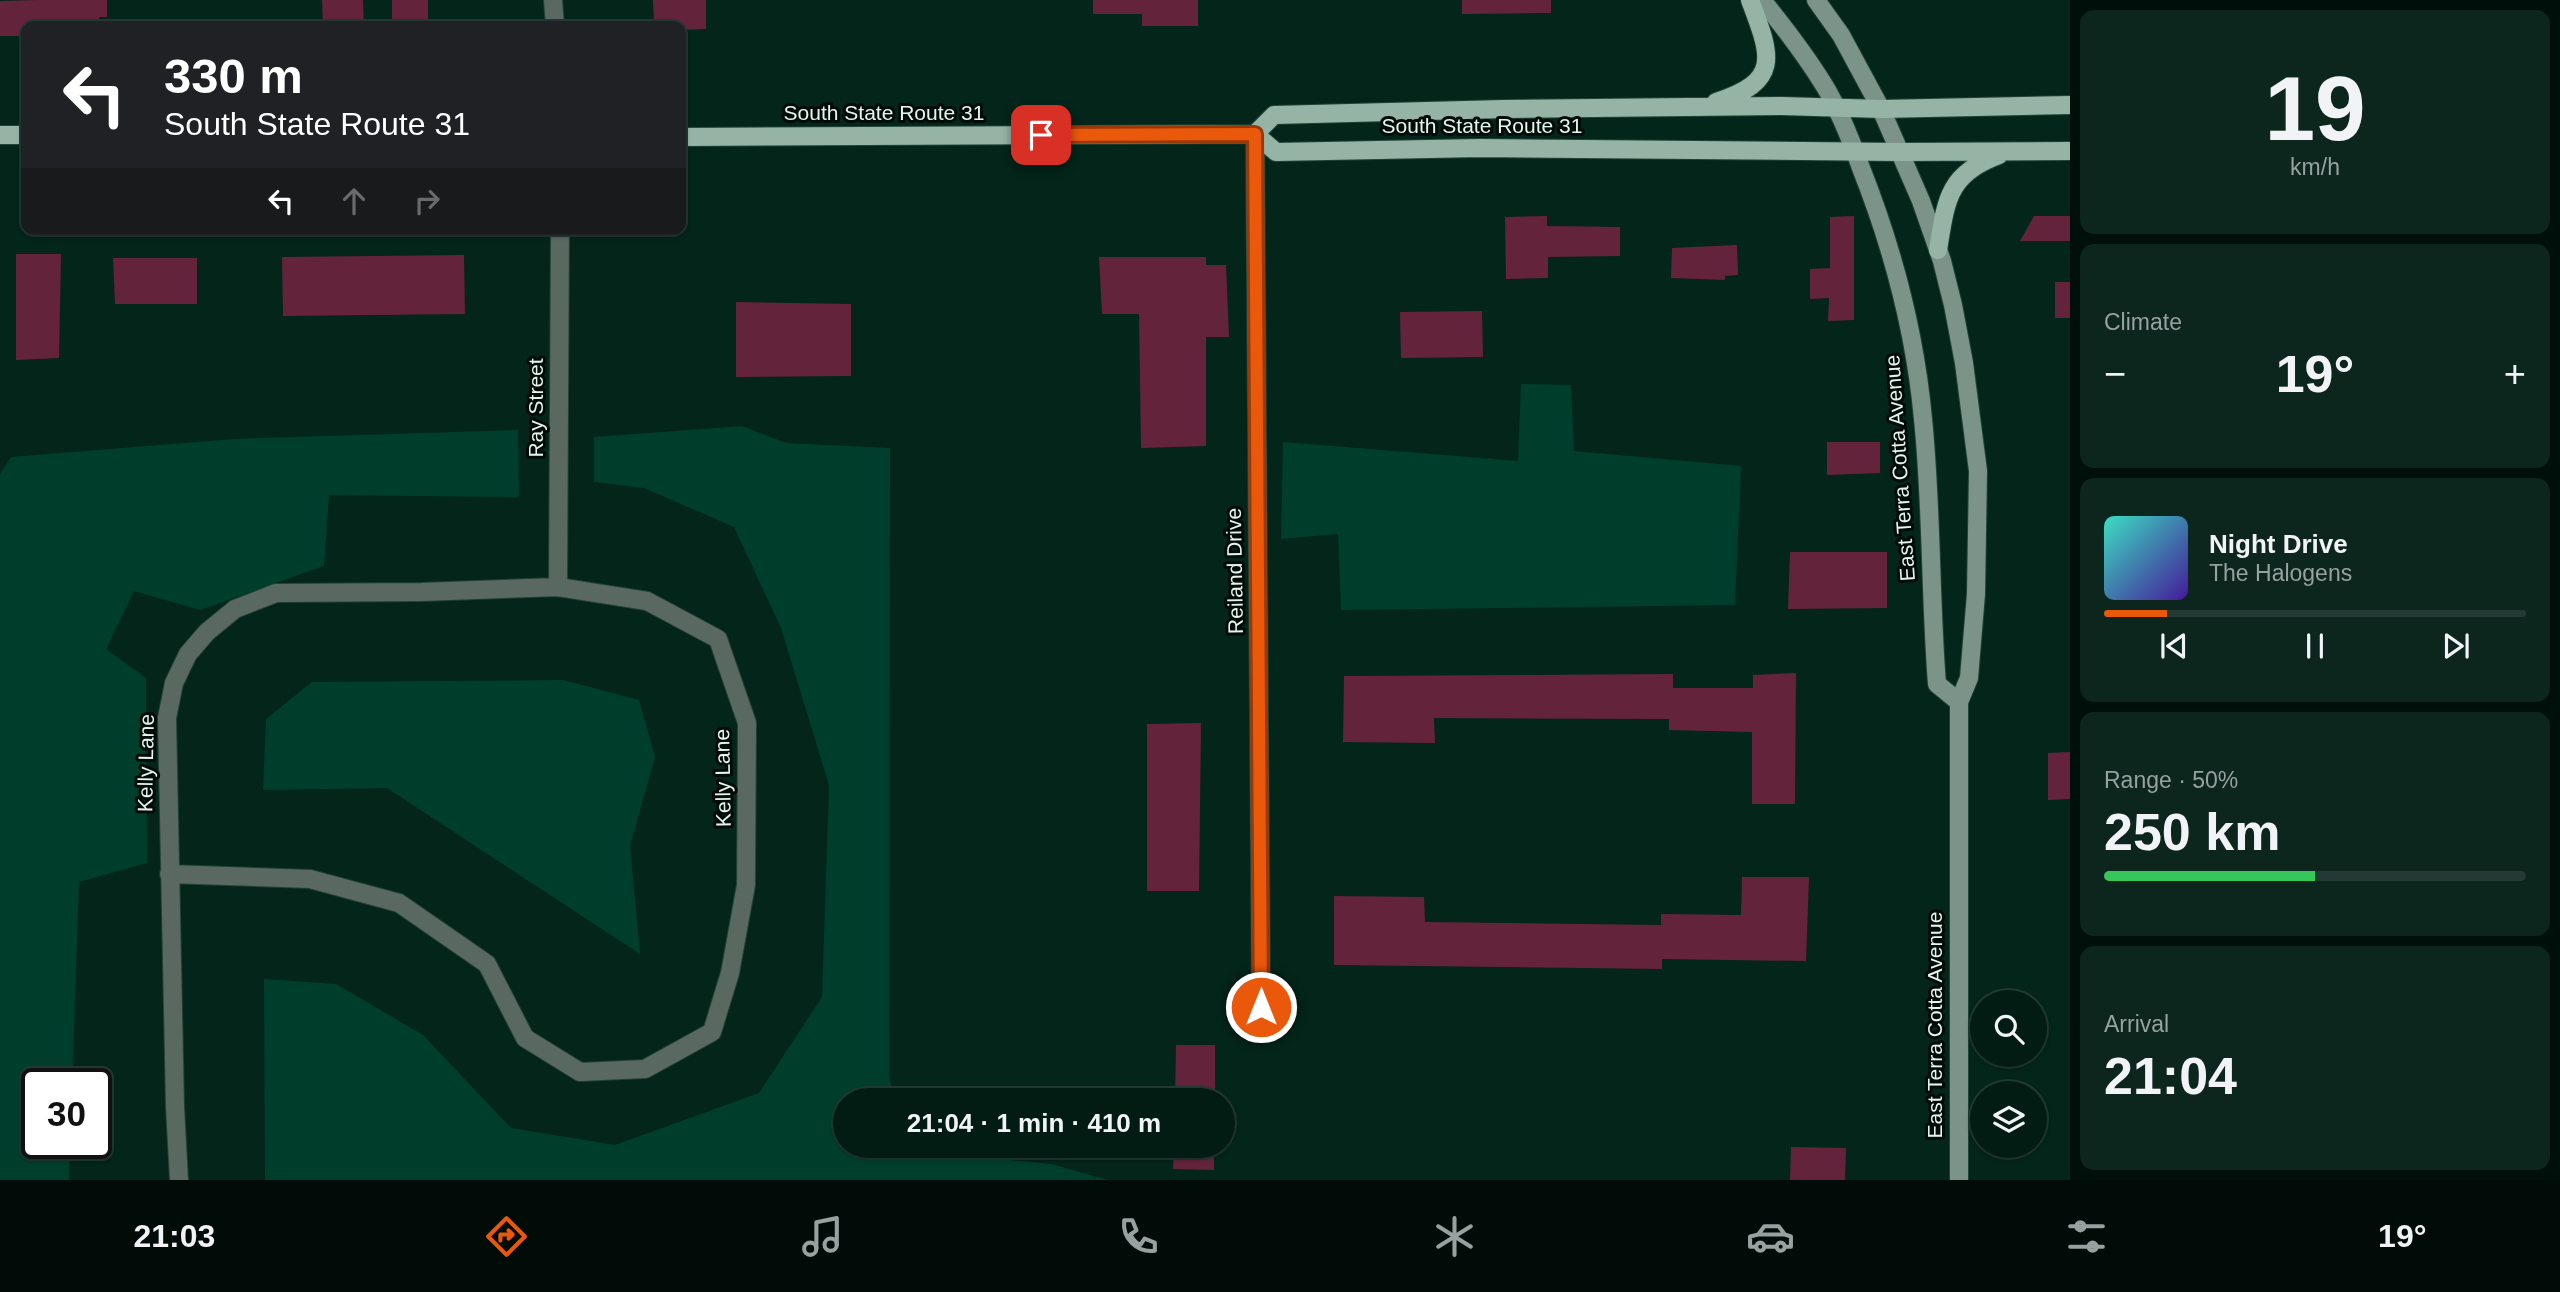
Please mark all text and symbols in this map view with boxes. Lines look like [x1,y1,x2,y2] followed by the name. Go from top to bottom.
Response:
[49,49,140,140] icon: left
[164,49,303,103] text: 330 m
[2264,58,2366,159] text: 19
[784,101,984,124] street label: South State Route 31
[1011,105,1071,165] pin
[164,106,470,142] text: South State Route 31
[1382,114,1582,137] street label: South State Route 31
[1022,116,1060,154] icon: arrive
[2290,154,2340,180] text: km/h
[262,182,300,220] icon: left
[335,182,373,220] icon: ahead
[408,182,446,220] icon: right
[2104,309,2182,335] text: Climate
[2276,345,2354,403] text: 19°
[2104,353,2126,395] text: −
[2504,353,2526,395] text: +
[1880,354,1919,582] street label: East Terra Cotta Avenue
[524,358,547,458] street label: Ray Street
[1222,508,1247,634] street label: Reiland Drive
[2209,529,2348,559] text: Night Drive
[2209,560,2352,586] text: The Halogens
[2155,627,2193,665] icon: previous
[2296,627,2334,665] icon: pause
[2437,627,2475,665] icon: next
[133,714,158,812] street label: Kelly Lane
[710,729,735,827] street label: Kelly Lane
[2104,767,2238,793] text: Range · 50%
[2104,803,2280,861] text: 250 km
[1923,912,1946,1138] street label: East Terra Cotta Avenue
[1224,970,1298,1044] position arrow
[1970,990,2047,1158] map controls
[1970,990,2047,1067] button: search
[2104,1011,2169,1037] text: Arrival
[2104,1047,2237,1105] text: 21:04
[21,1068,112,1159] speed limit sign: 30
[1970,1081,2047,1158] button: layers
[907,1108,1161,1138] text: 21:04 · 1 min · 410 m
[482,1212,531,1261] icon: directions
[798,1212,847,1261] icon: music
[1114,1212,1163,1261] icon: phone
[1430,1212,1479,1261] icon: climate
[1746,1212,1795,1261] icon: car
[2062,1212,2111,1261] icon: filters
[133,1218,215,1254] text: 21:03
[2378,1218,2427,1254] text: 19°

